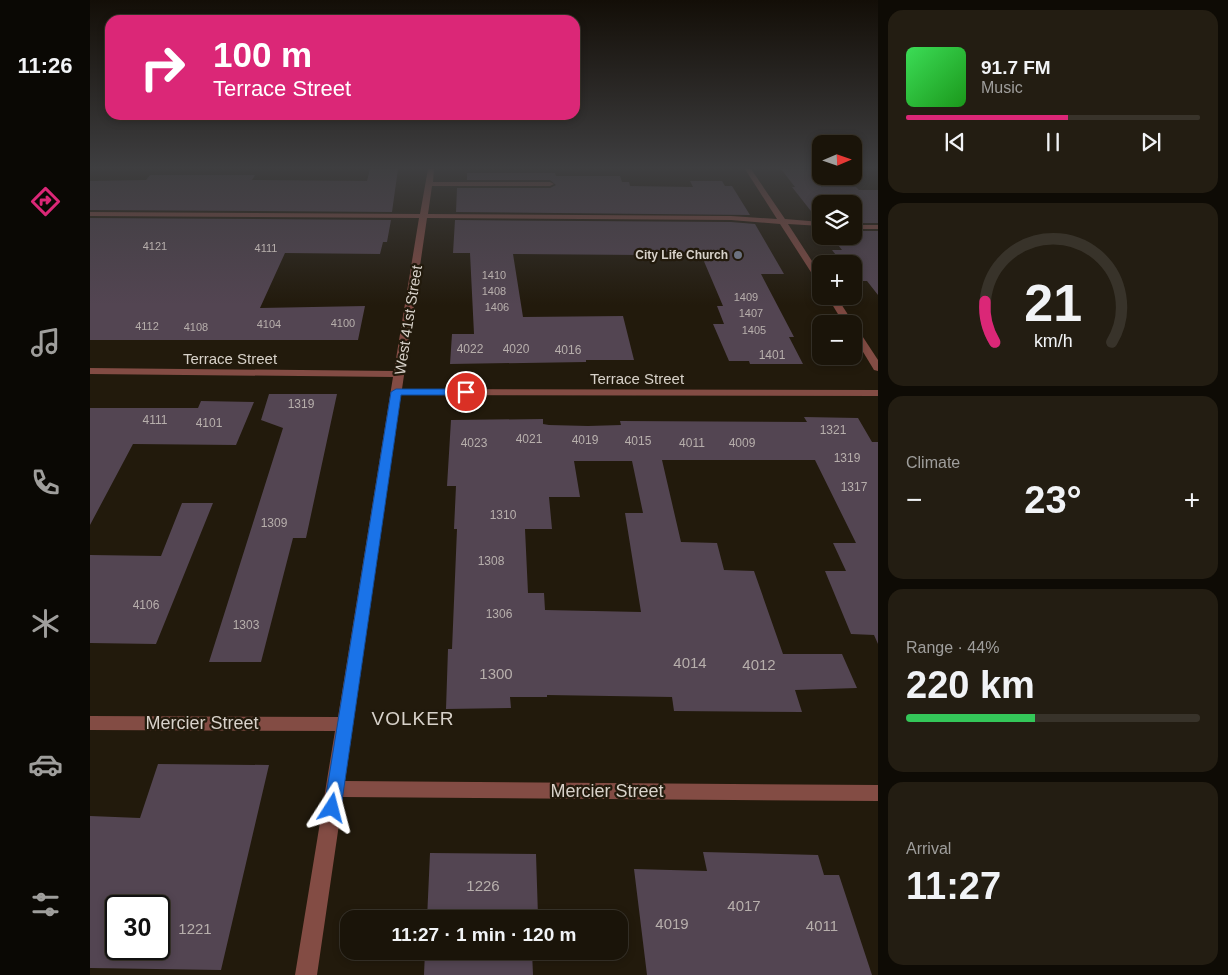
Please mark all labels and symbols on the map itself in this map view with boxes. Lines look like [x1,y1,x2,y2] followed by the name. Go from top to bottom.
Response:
[812,135,862,185] north arrow
[143,240,167,252] house number: 4121
[255,242,277,254] house number: 4111
[635,248,728,262] place label: City Life Church
[732,249,744,261] marker: City Life Church
[391,263,425,376] street label: West 41st Street
[482,269,506,281] house number: 1410
[482,285,506,297] house number: 1408
[734,291,758,303] house number: 1409
[485,301,509,313] house number: 1406
[739,307,763,319] house number: 1407
[331,317,355,329] house number: 4100
[257,318,281,330] house number: 4104
[135,320,159,332] house number: 4112
[184,321,208,333] house number: 4108
[742,324,766,336] house number: 1405
[457,342,484,356] house number: 4022
[503,342,530,356] house number: 4020
[555,343,582,357] house number: 4016
[759,348,786,362] house number: 1401
[183,350,278,367] street label: Terrace Street
[590,370,685,387] street label: Terrace Street
[445,371,487,413] pin
[288,397,315,411] house number: 1319
[143,413,168,427] house number: 4111
[196,416,223,430] house number: 4101
[820,423,847,437] house number: 1321
[516,432,543,446] house number: 4021
[572,433,599,447] house number: 4019
[625,434,652,448] house number: 4015
[461,436,488,450] house number: 4023
[679,436,705,450] house number: 4011
[729,436,756,450] house number: 4009
[834,451,861,465] house number: 1319
[841,480,868,494] house number: 1317
[490,508,517,522] house number: 1310
[261,516,288,530] house number: 1309
[478,554,505,568] house number: 1308
[133,598,160,612] house number: 4106
[486,607,513,621] house number: 1306
[233,618,260,632] house number: 1303
[673,654,707,671] house number: 4014
[742,656,776,673] house number: 4012
[479,665,513,682] house number: 1300
[371,708,455,729] district label: VOLKER
[145,713,259,733] street label: Mercier Street
[305,781,357,833] position arrow
[550,781,664,801] street label: Mercier Street
[466,877,500,894] house number: 1226
[105,895,170,960] speed limit sign: 30
[727,897,761,914] house number: 4017
[655,915,689,932] house number: 4019
[806,917,838,934] house number: 4011
[178,920,212,937] house number: 1221

